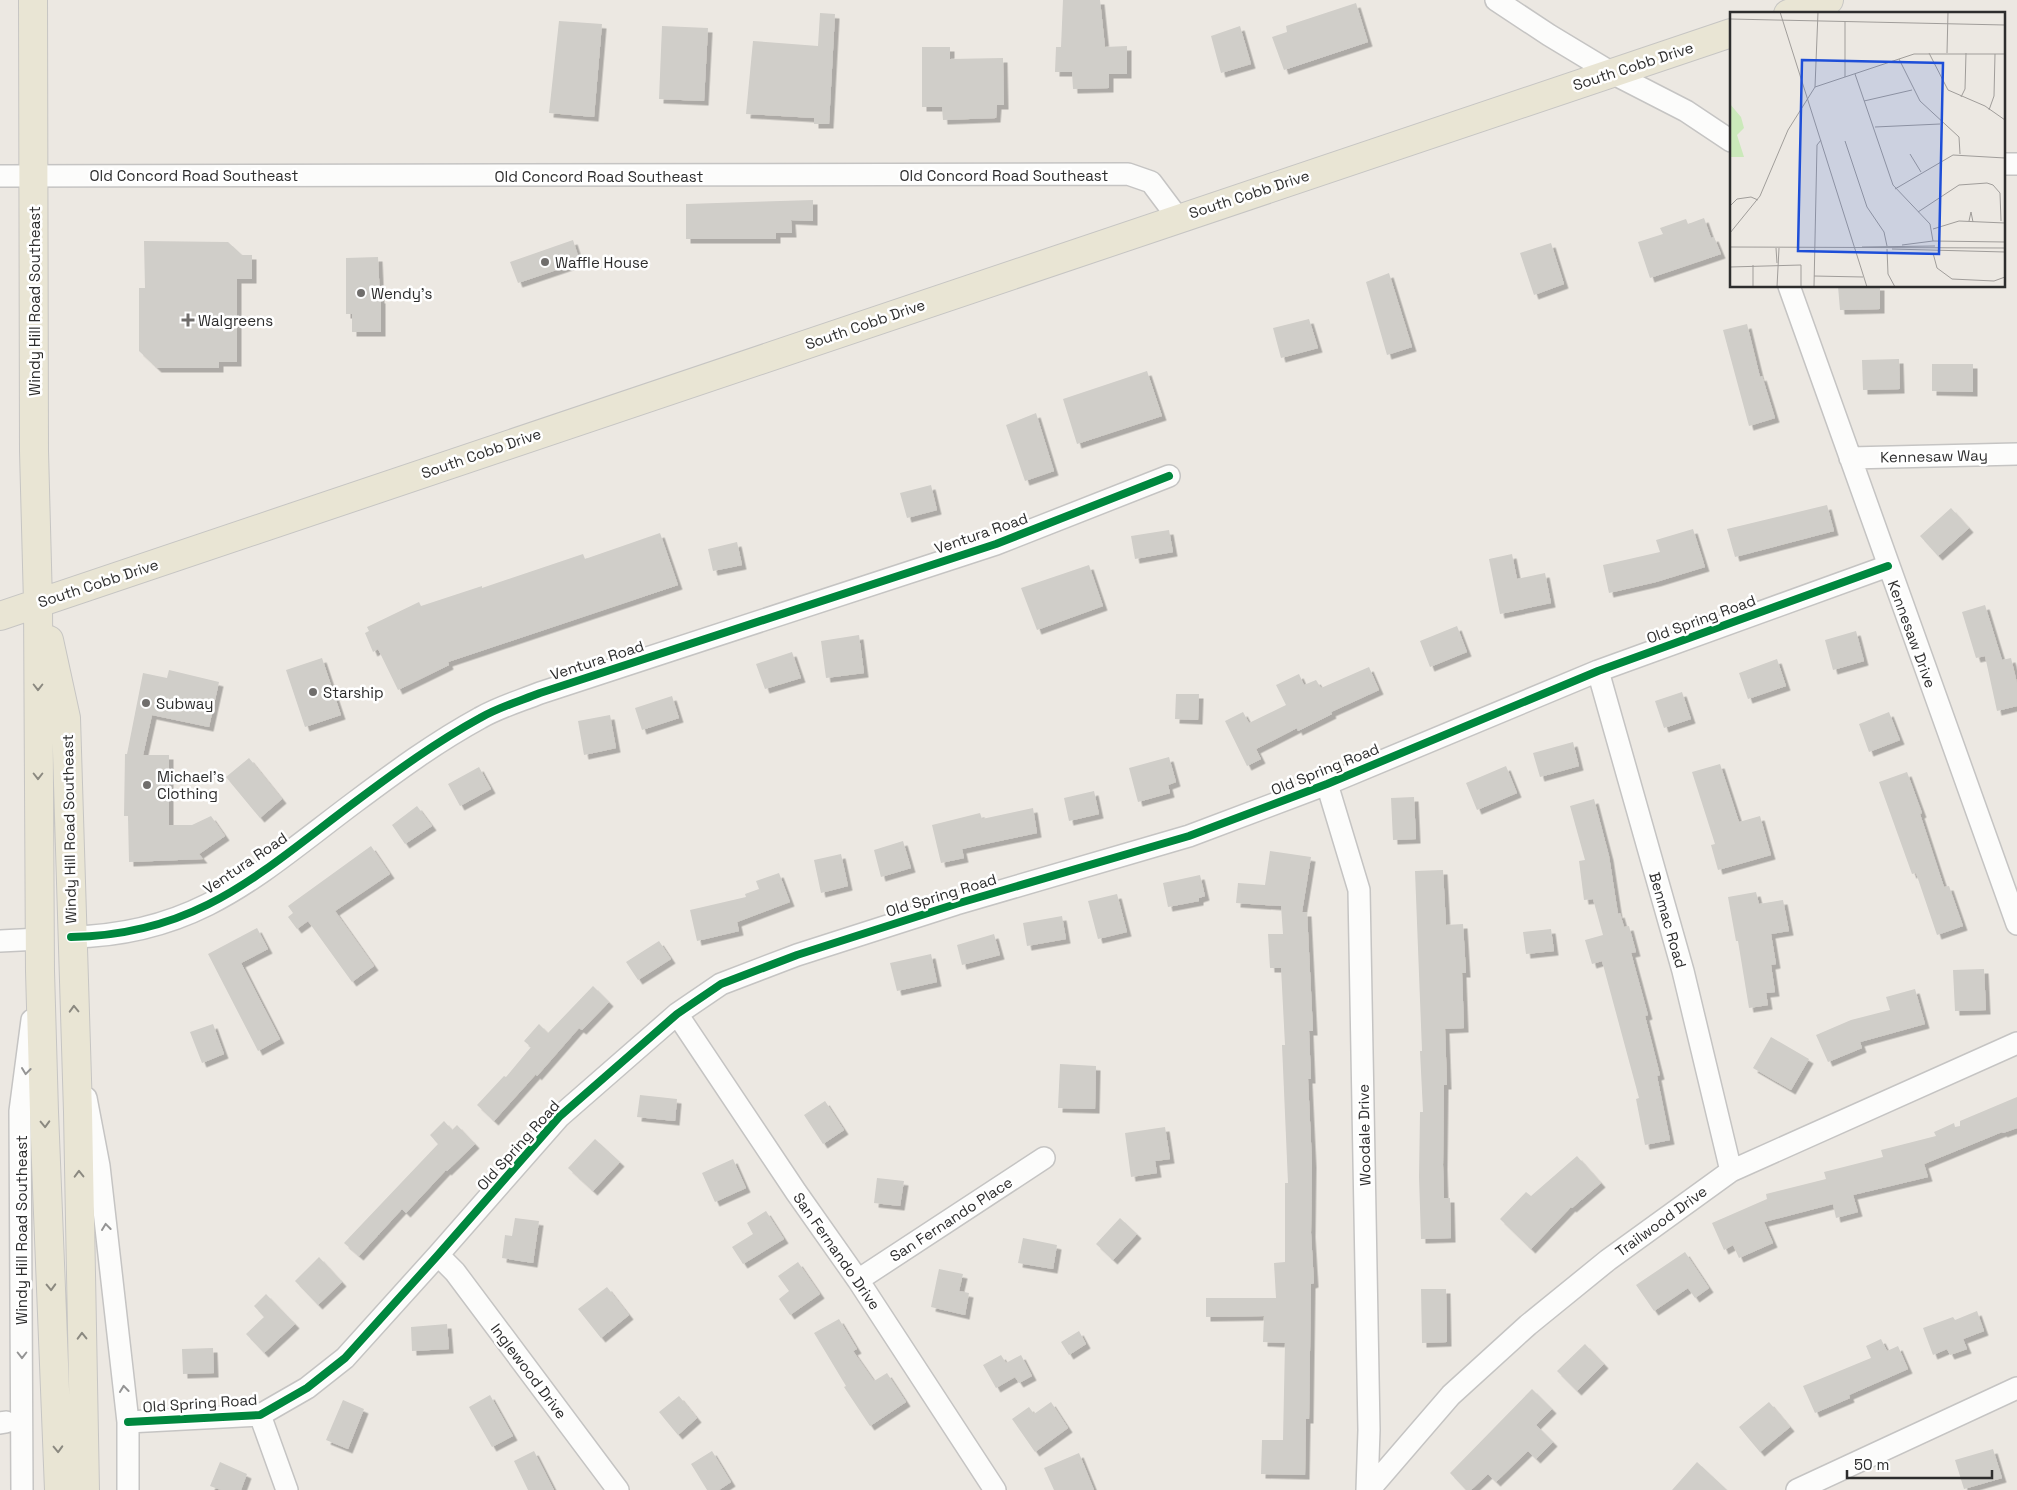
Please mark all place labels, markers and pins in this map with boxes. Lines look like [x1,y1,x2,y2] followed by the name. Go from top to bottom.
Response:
[555,253,649,272] place label: Waffle House
[539,256,551,268] marker: Waffle House
[371,284,433,303] place label: Wendy's
[355,287,367,299] marker: Wendy's
[198,311,273,330] place label: Walgreens
[182,314,194,326] marker: Walgreens
[323,683,384,702] place label: Starship
[307,686,319,698] marker: Starship
[156,694,213,713] place label: Subway
[140,697,152,709] marker: Subway
[157,767,225,803] place label: Michael's Clothing
[141,779,153,791] marker: Michael's Clothing

